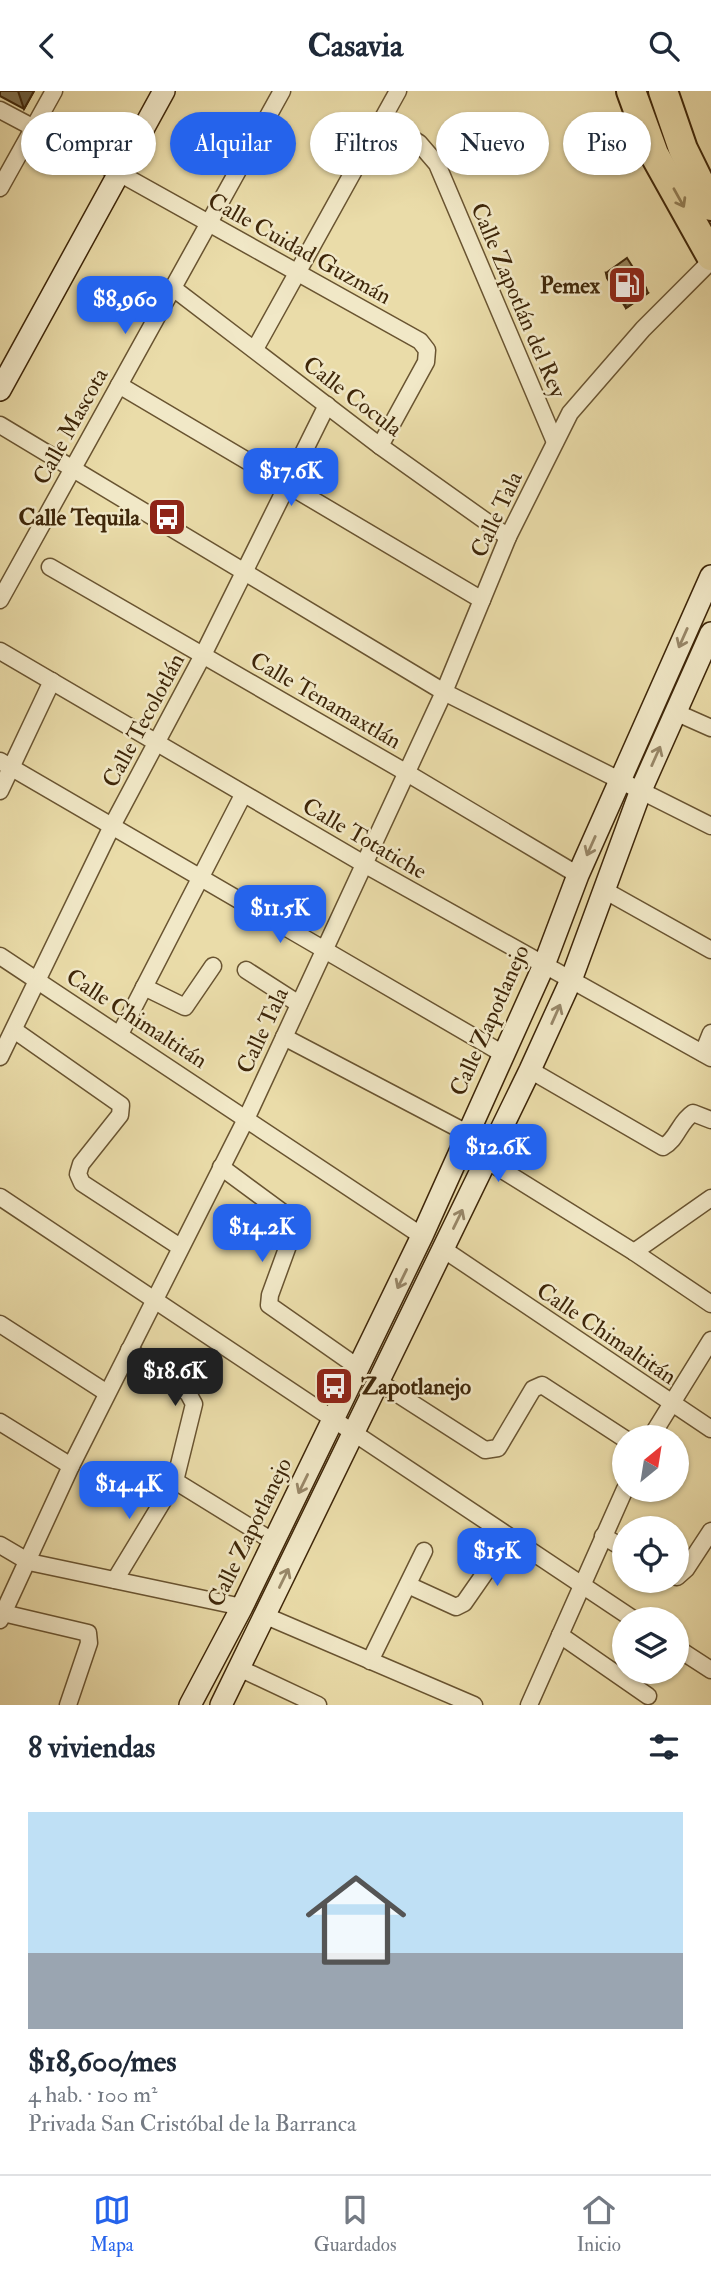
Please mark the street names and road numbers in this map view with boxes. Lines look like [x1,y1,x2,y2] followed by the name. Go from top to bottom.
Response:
[203,186,397,311] street label: Calle Cuidad Guzmán
[463,198,573,403] street label: Calle Zapotlán del Rey
[297,350,409,443] street label: Calle Cocula
[26,362,115,490] street label: Calle Mascota
[464,466,529,562] street label: Calle Tala
[245,645,407,755] street label: Calle Tenamaxtlán
[96,648,191,792] street label: Calle Tecolotlán
[297,791,432,886] street label: Calle Totatiche
[443,940,537,1101] street label: Calle Zapotlanejo
[61,962,213,1075] street label: Calle Chimaltitán
[230,982,295,1078] street label: Calle Tala
[531,1276,682,1391] street label: Calle Chimaltitán
[201,1453,299,1612] street label: Calle Zapotlanejo

